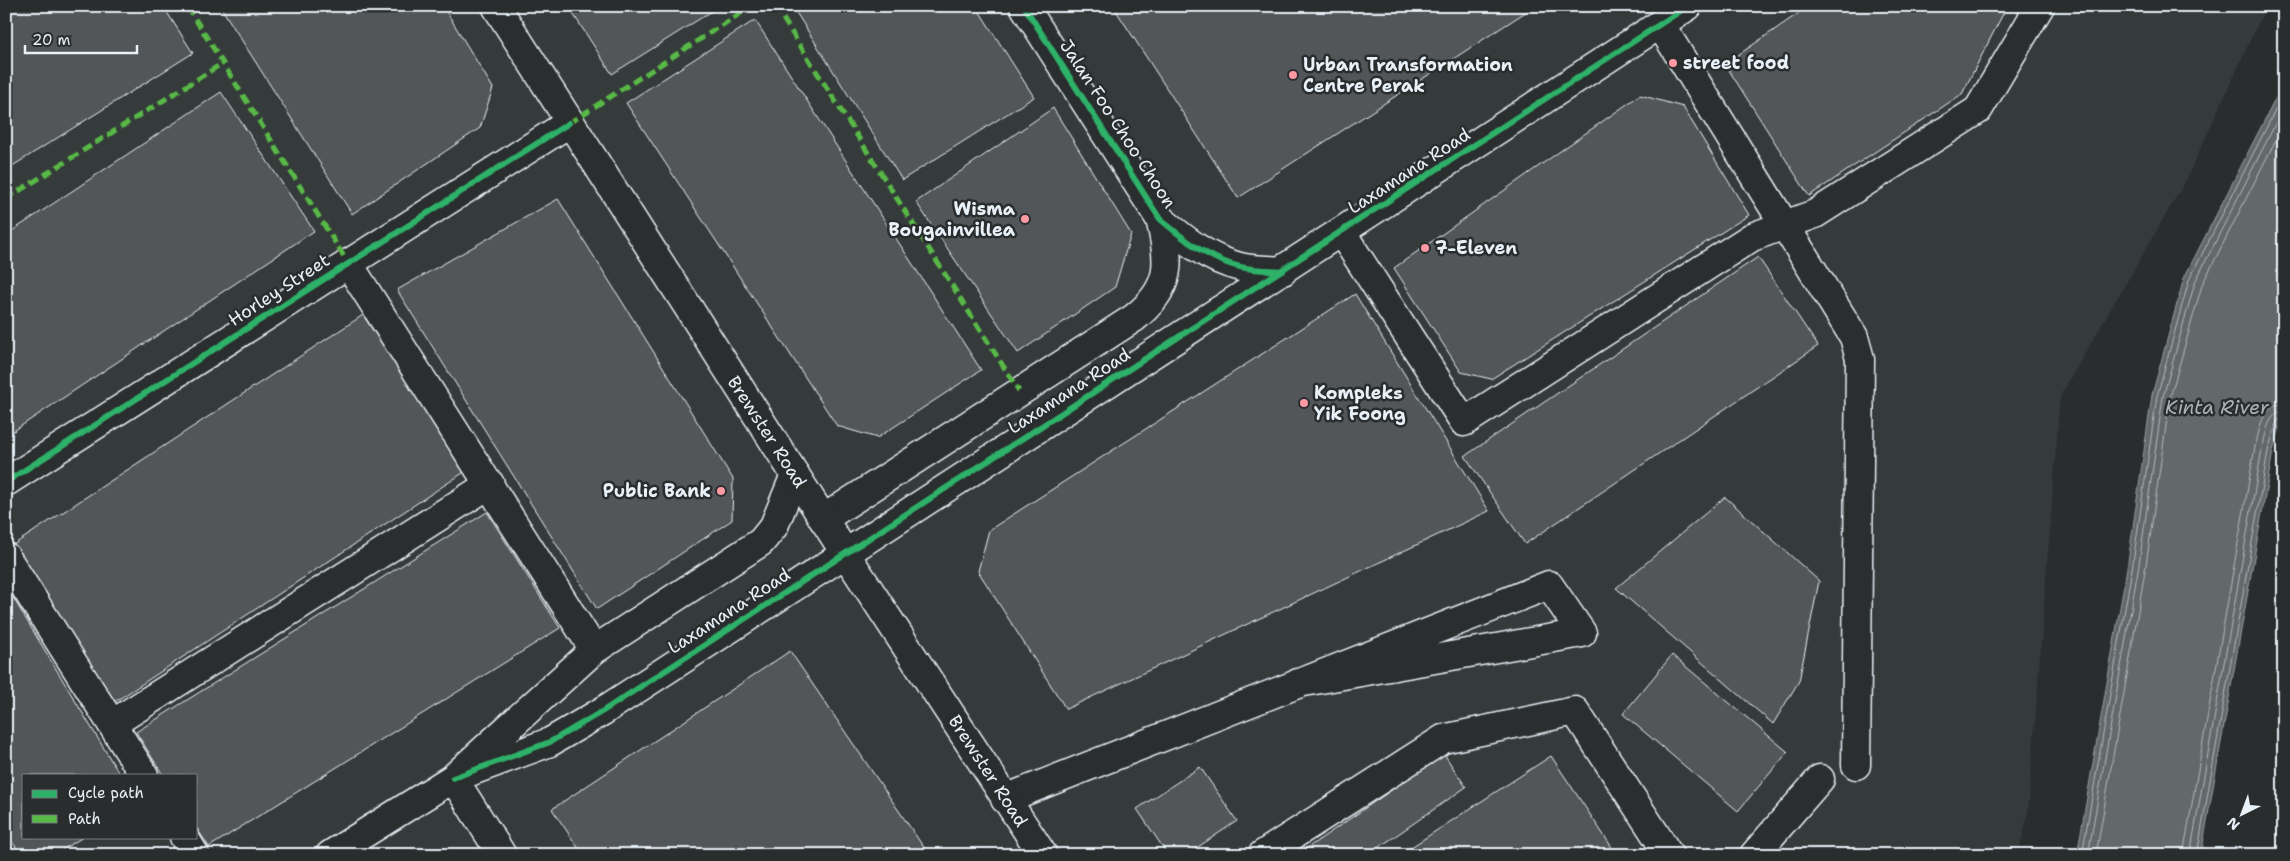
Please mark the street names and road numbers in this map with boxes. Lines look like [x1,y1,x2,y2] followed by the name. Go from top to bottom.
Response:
[1054,35,1182,213] street label: Jalan Foo Choo Choon
[1343,122,1475,220] street label: Laxamana Road
[224,248,334,332] street label: Horley Street
[1003,342,1135,440] street label: Laxamana Road
[722,371,812,493] street label: Brewster Road
[663,562,795,660] street label: Laxamana Road
[943,710,1033,832] street label: Brewster Road

